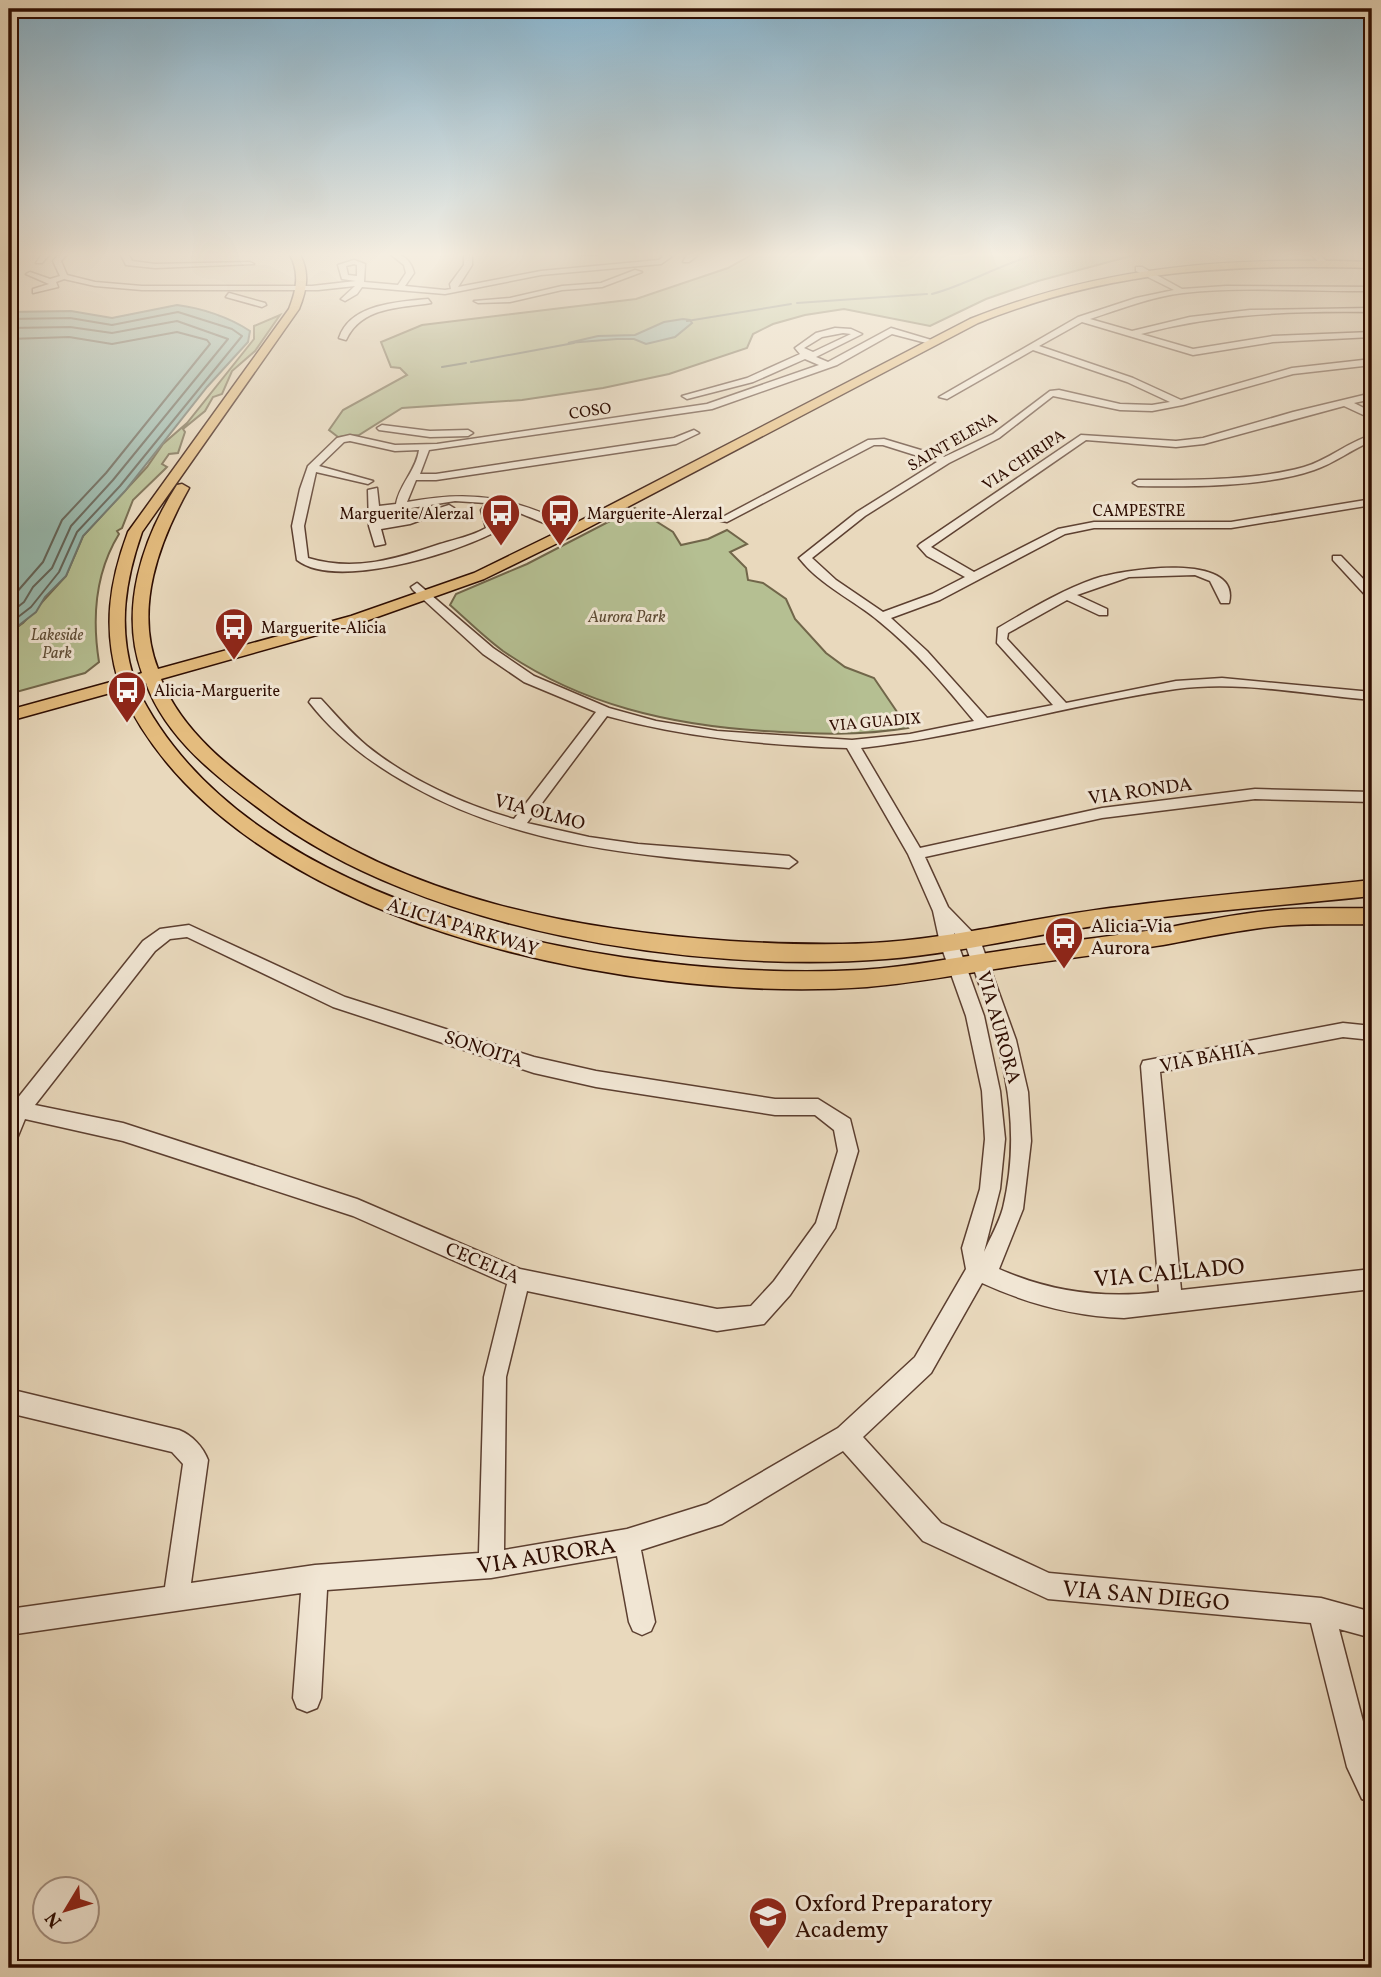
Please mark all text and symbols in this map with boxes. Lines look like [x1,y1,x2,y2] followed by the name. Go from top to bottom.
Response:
[568,398,613,426] street label: COSO
[904,408,1002,477] street label: SAINT ELENA
[978,425,1070,497] street label: VIA CHIRIPA
[480,492,522,547] bus stop icon: Marguerite/Alerzal
[539,492,581,547] bus stop icon: Marguerite-Alerzal
[1093,501,1185,523] street label: CAMPESTRE
[339,504,474,526] place label: Marguerite/Alerzal
[587,504,723,526] place label: Marguerite-Alerzal
[213,606,255,661] bus stop icon: Marguerite-Alicia
[587,607,666,629] park label: Aurora Park
[261,618,386,640] place label: Marguerite-Alicia
[31,625,83,665] park label: Lakeside Park
[106,669,148,724] bus stop icon: Alicia-Marguerite
[154,681,280,703] place label: Alicia-Marguerite
[828,708,922,738] street label: VIA GUADIX
[1087,772,1194,812] street label: VIA RONDA
[491,788,588,838] street label: VIA OLMO
[383,892,541,963] street label: ALICIA PARKWAY
[1091,914,1173,962] place label: Alicia-Via Aurora
[1043,915,1085,970] bus stop icon: Alicia-Via Aurora
[970,968,1027,1087] street label: VIA AURORA
[440,1025,526,1075] street label: SONOITA
[1158,1036,1257,1080] street label: VIA BAHIA
[441,1237,523,1291] street label: CECELIA
[1093,1251,1246,1297] street label: VIA CALLADO
[475,1530,618,1584] street label: VIA AURORA
[1061,1574,1231,1620] street label: VIA SAN DIEGO
[32,1876,102,1946] north arrow
[795,1889,993,1947] place label: Oxford Preparatory Academy
[747,1895,789,1950] school or university icon: Oxford Preparatory Academy
[40,1906,69,1933] text: N

